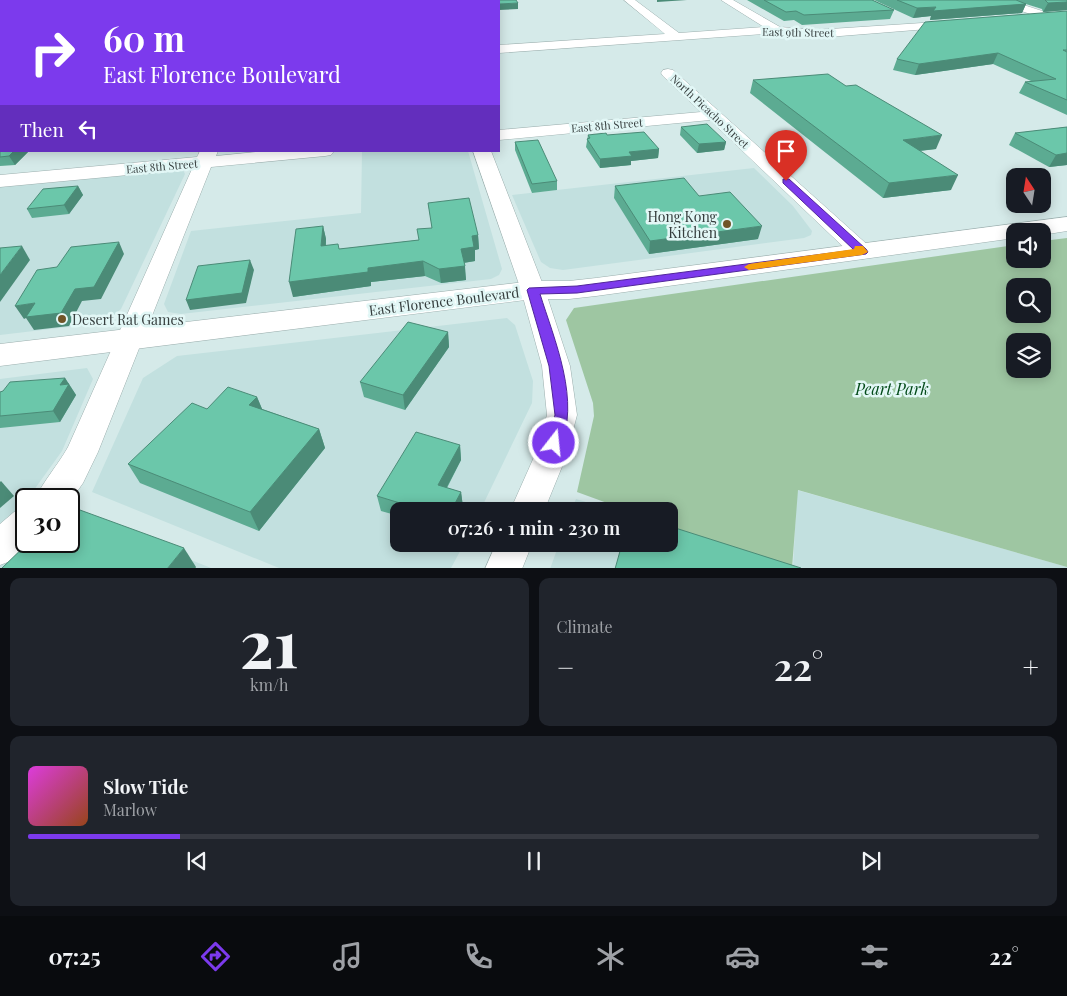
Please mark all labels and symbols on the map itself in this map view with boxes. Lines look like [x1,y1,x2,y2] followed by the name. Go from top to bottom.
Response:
[762,24,834,40] street label: East 9th Street
[668,71,753,151] street label: North Picacho Street
[571,114,644,136] street label: East 8th Street
[765,130,807,181] pin
[126,155,199,177] street label: East 8th Street
[1006,168,1051,212] north arrow
[647,207,718,242] place label: Hong Kong Kitchen
[721,218,733,230] marker: Hong Kong Kitchen
[368,282,520,320] street label: East Florence Boulevard
[72,310,184,329] place label: Desert Rat Games
[56,313,68,325] marker: Desert Rat Games
[854,378,929,399] park label: Peart Park
[527,416,579,468] position arrow
[15,488,80,553] speed limit sign: 30

